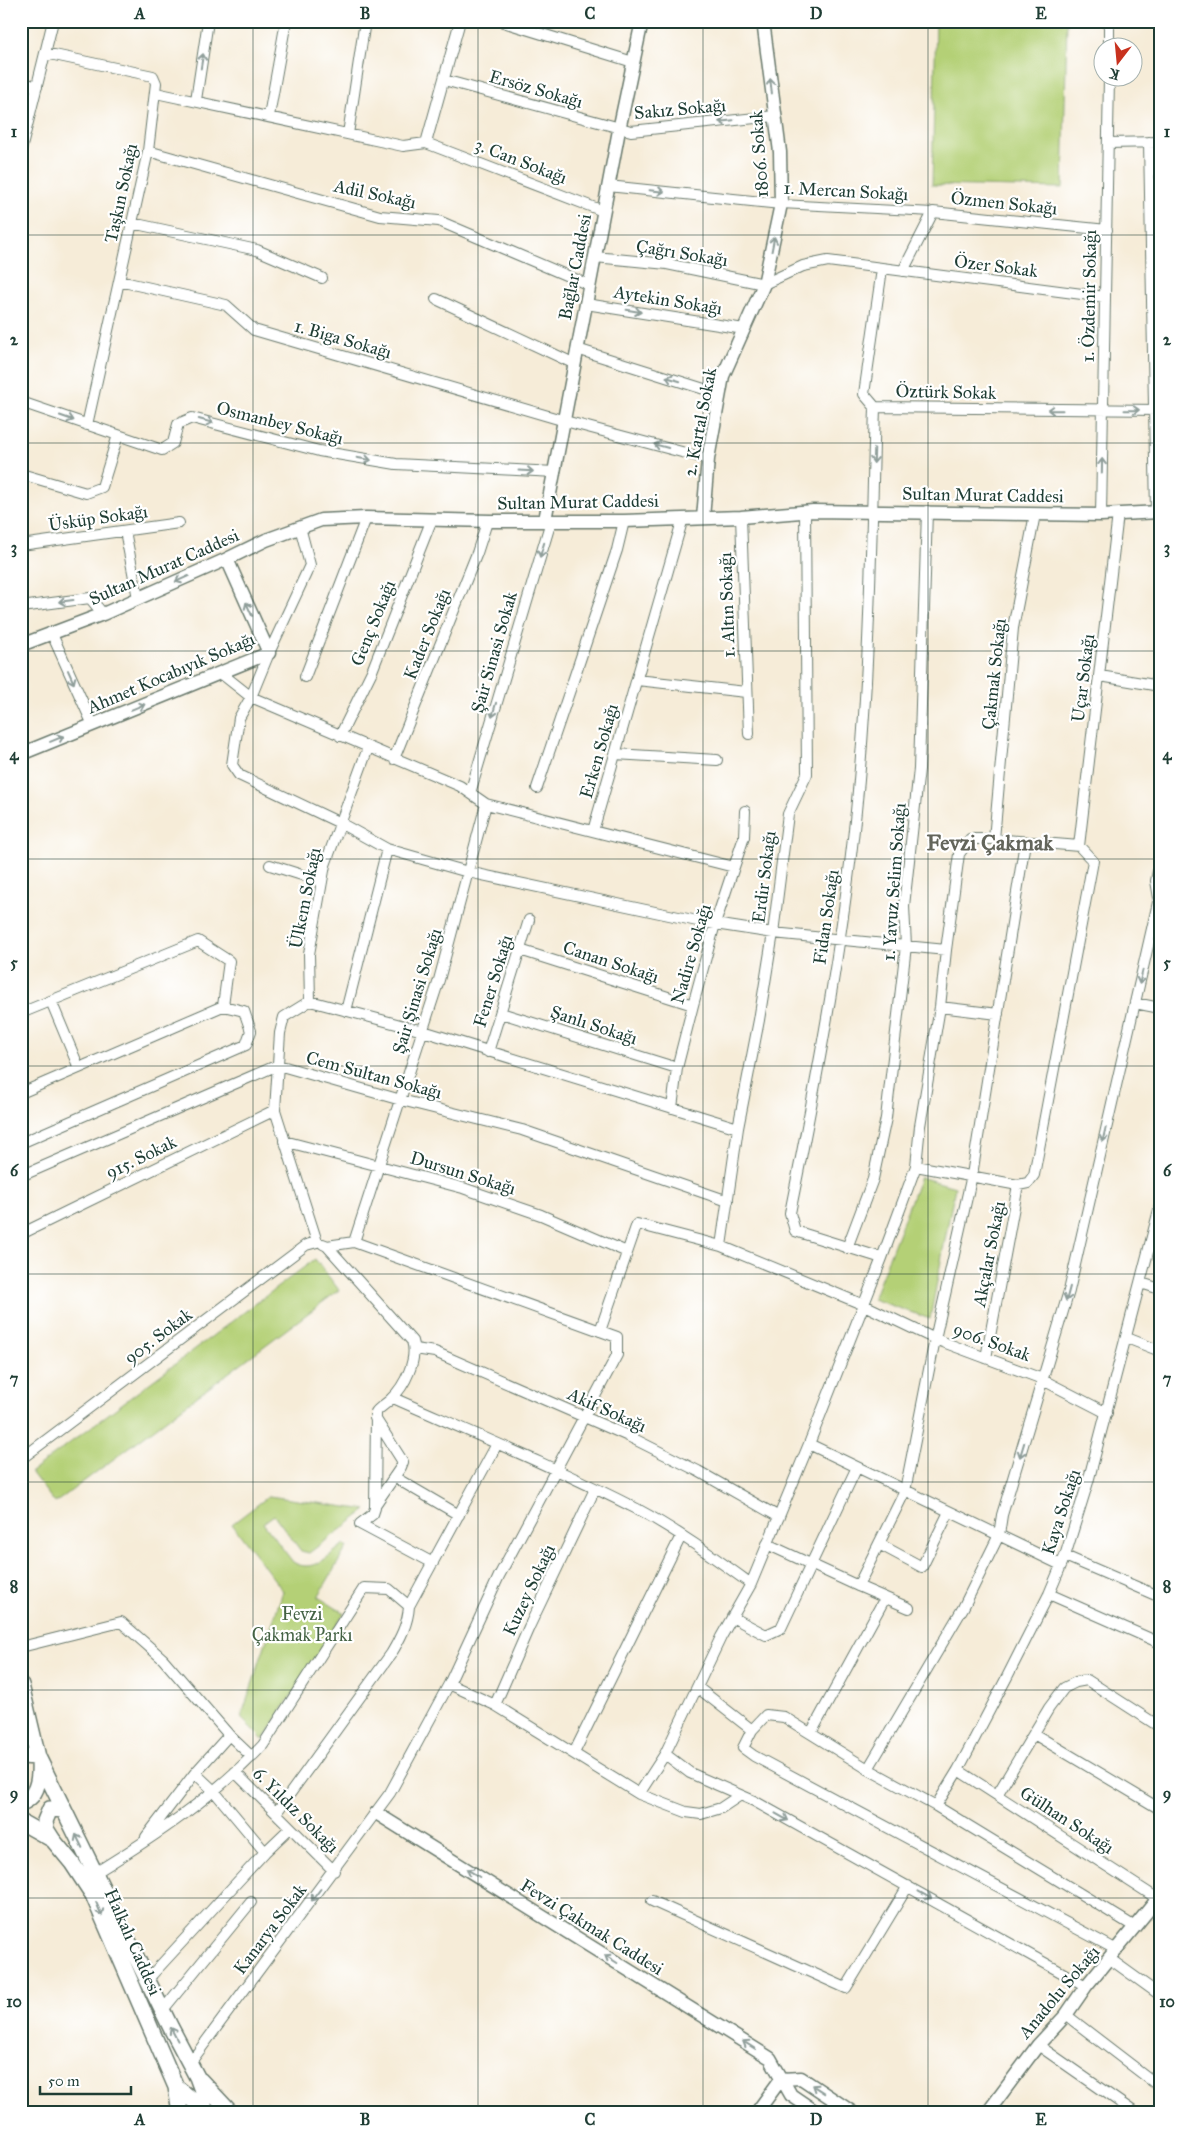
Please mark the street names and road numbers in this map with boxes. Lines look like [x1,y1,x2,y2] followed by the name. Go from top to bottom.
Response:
[486,65,585,114] street label: Ersöz Sokağı
[633,94,727,125] street label: Sakız Sokağı
[745,109,773,199] street label: 1806. Sokak
[471,133,570,190] street label: 3. Can Sokağı
[100,141,143,245] street label: Taşkın Sokağı
[331,174,418,214] street label: Adil Sokağı
[783,177,909,206] street label: 1. Mercan Sokağı
[950,185,1059,221] street label: Özmen Sokağı
[554,212,597,322] street label: Bağlar Caddesi
[1076,229,1102,363] street label: 1. Özdemir Sokağı
[634,235,729,272] street label: Çağrı Sokağı
[953,249,1040,282] street label: Özer Sokak
[611,280,724,320] street label: Aytekin Sokağı
[292,315,394,364] street label: 1. Biga Sokağı
[679,365,721,478] street label: 2. Kartal Sokak
[895,379,997,404] street label: Öztürk Sokak
[214,397,346,450] street label: Osmanbey Sokağı
[902,483,1064,507] street label: Sultan Murat Caddesi
[497,490,659,514] street label: Sultan Murat Caddesi
[47,499,149,537] street label: Üsküp Sokağı
[86,524,242,610] street label: Sultan Murat Caddesi
[714,552,741,658] street label: 1. Altın Sokağı
[346,577,401,670] street label: Genç Sokağı
[399,585,456,683] street label: Kader Sokağı
[466,588,522,715] street label: Şair Sinasi Sokak
[977,617,1012,731] street label: Çakmak Sokağı
[83,628,259,720] street label: Ahmet Kocabıyık Sokağı
[1067,633,1100,724] street label: Uçar Sokağı
[575,701,624,801] street label: Erken Sokağı
[878,802,911,962] street label: 1. Yavuz Selim Sokağı
[747,829,782,925] street label: Erdir Sokağı
[283,845,327,951] street label: Ülkem Sokağı
[808,868,845,966] street label: Fidan Sokağı
[666,901,717,1007] street label: Nadire Sokağı
[387,925,448,1057] street label: Şair Şinasi Sokağı
[469,932,518,1030] street label: Fener Sokağı
[560,936,662,989] street label: Canan Sokağı
[547,1001,640,1050] street label: Şanlı Sokağı
[303,1046,444,1105] street label: Cem Sultan Sokağı
[102,1130,180,1184] street label: 915. Sokak
[407,1147,518,1200] street label: Dursun Sokağı
[968,1199,1011,1310] street label: Akçalar Sokağı
[120,1303,197,1369] street label: 905. Sokak
[950,1318,1034,1366] street label: 906. Sokak
[563,1382,650,1438] street label: Akif Sokağı
[1037,1466,1086,1558] street label: Kaya Sokağı
[498,1541,561,1640] street label: Kuzey Sokağı
[248,1762,344,1858] street label: 6. Yıldız Sokağı
[1015,1781,1118,1859] street label: Gülhan Sokağı
[516,1874,668,1980] street label: Fevzi Çakmak Caddesi
[229,1879,312,1979] street label: Kanarya Sokak
[100,1885,166,1999] street label: Halkalı Caddesi
[1013,1941,1105,2044] street label: Anadolu Sokağı

